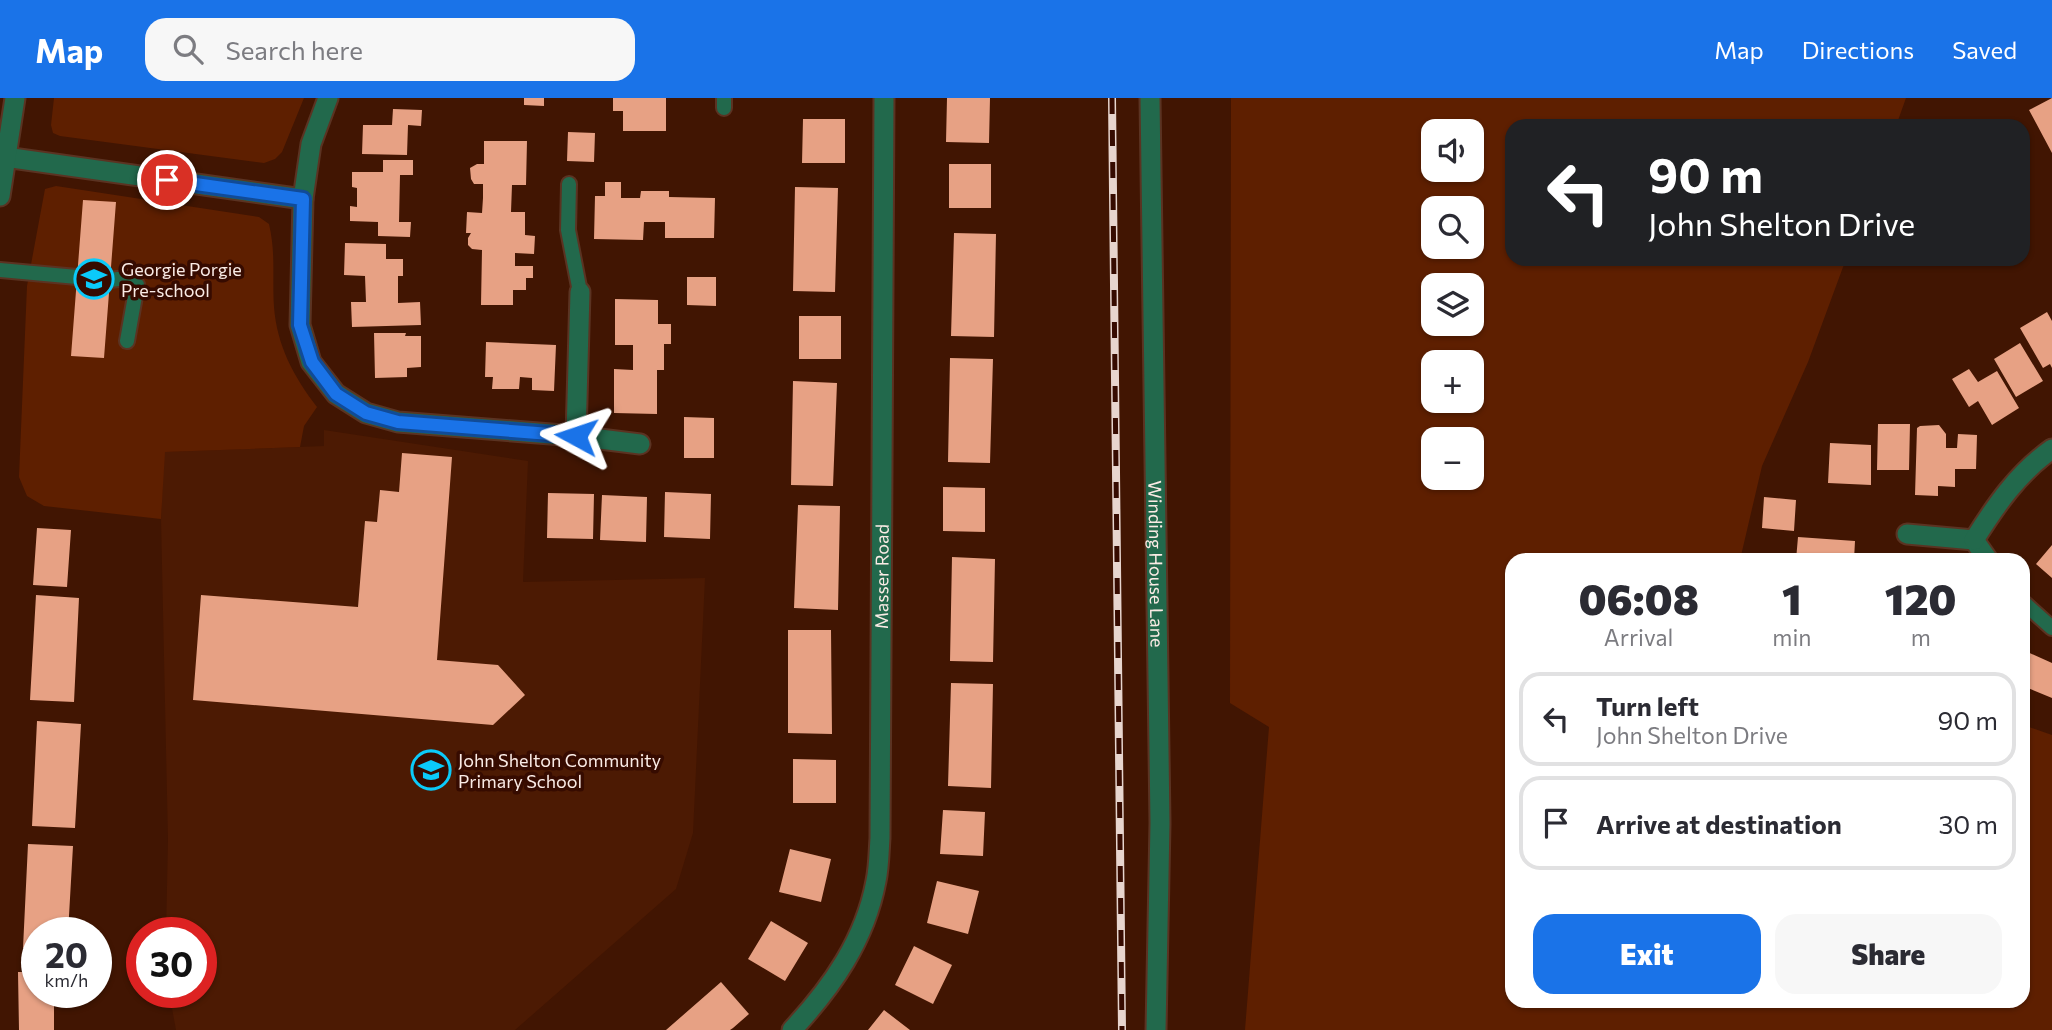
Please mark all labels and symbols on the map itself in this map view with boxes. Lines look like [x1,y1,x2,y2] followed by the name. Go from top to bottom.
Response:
[137,150,197,210] pin
[73,258,115,300] school or university icon: Georgie Porgie Pre-school
[121,258,242,301] place label: Georgie Porgie Pre-school
[539,399,613,473] position arrow
[1144,480,1169,648] street label: Winding House Lane
[870,524,893,629] street label: Masser Road
[410,749,452,791] school or university icon: John Shelton Community Primary School
[458,749,661,792] place label: John Shelton Community Primary School
[126,917,217,1008] speed limit sign: 30

